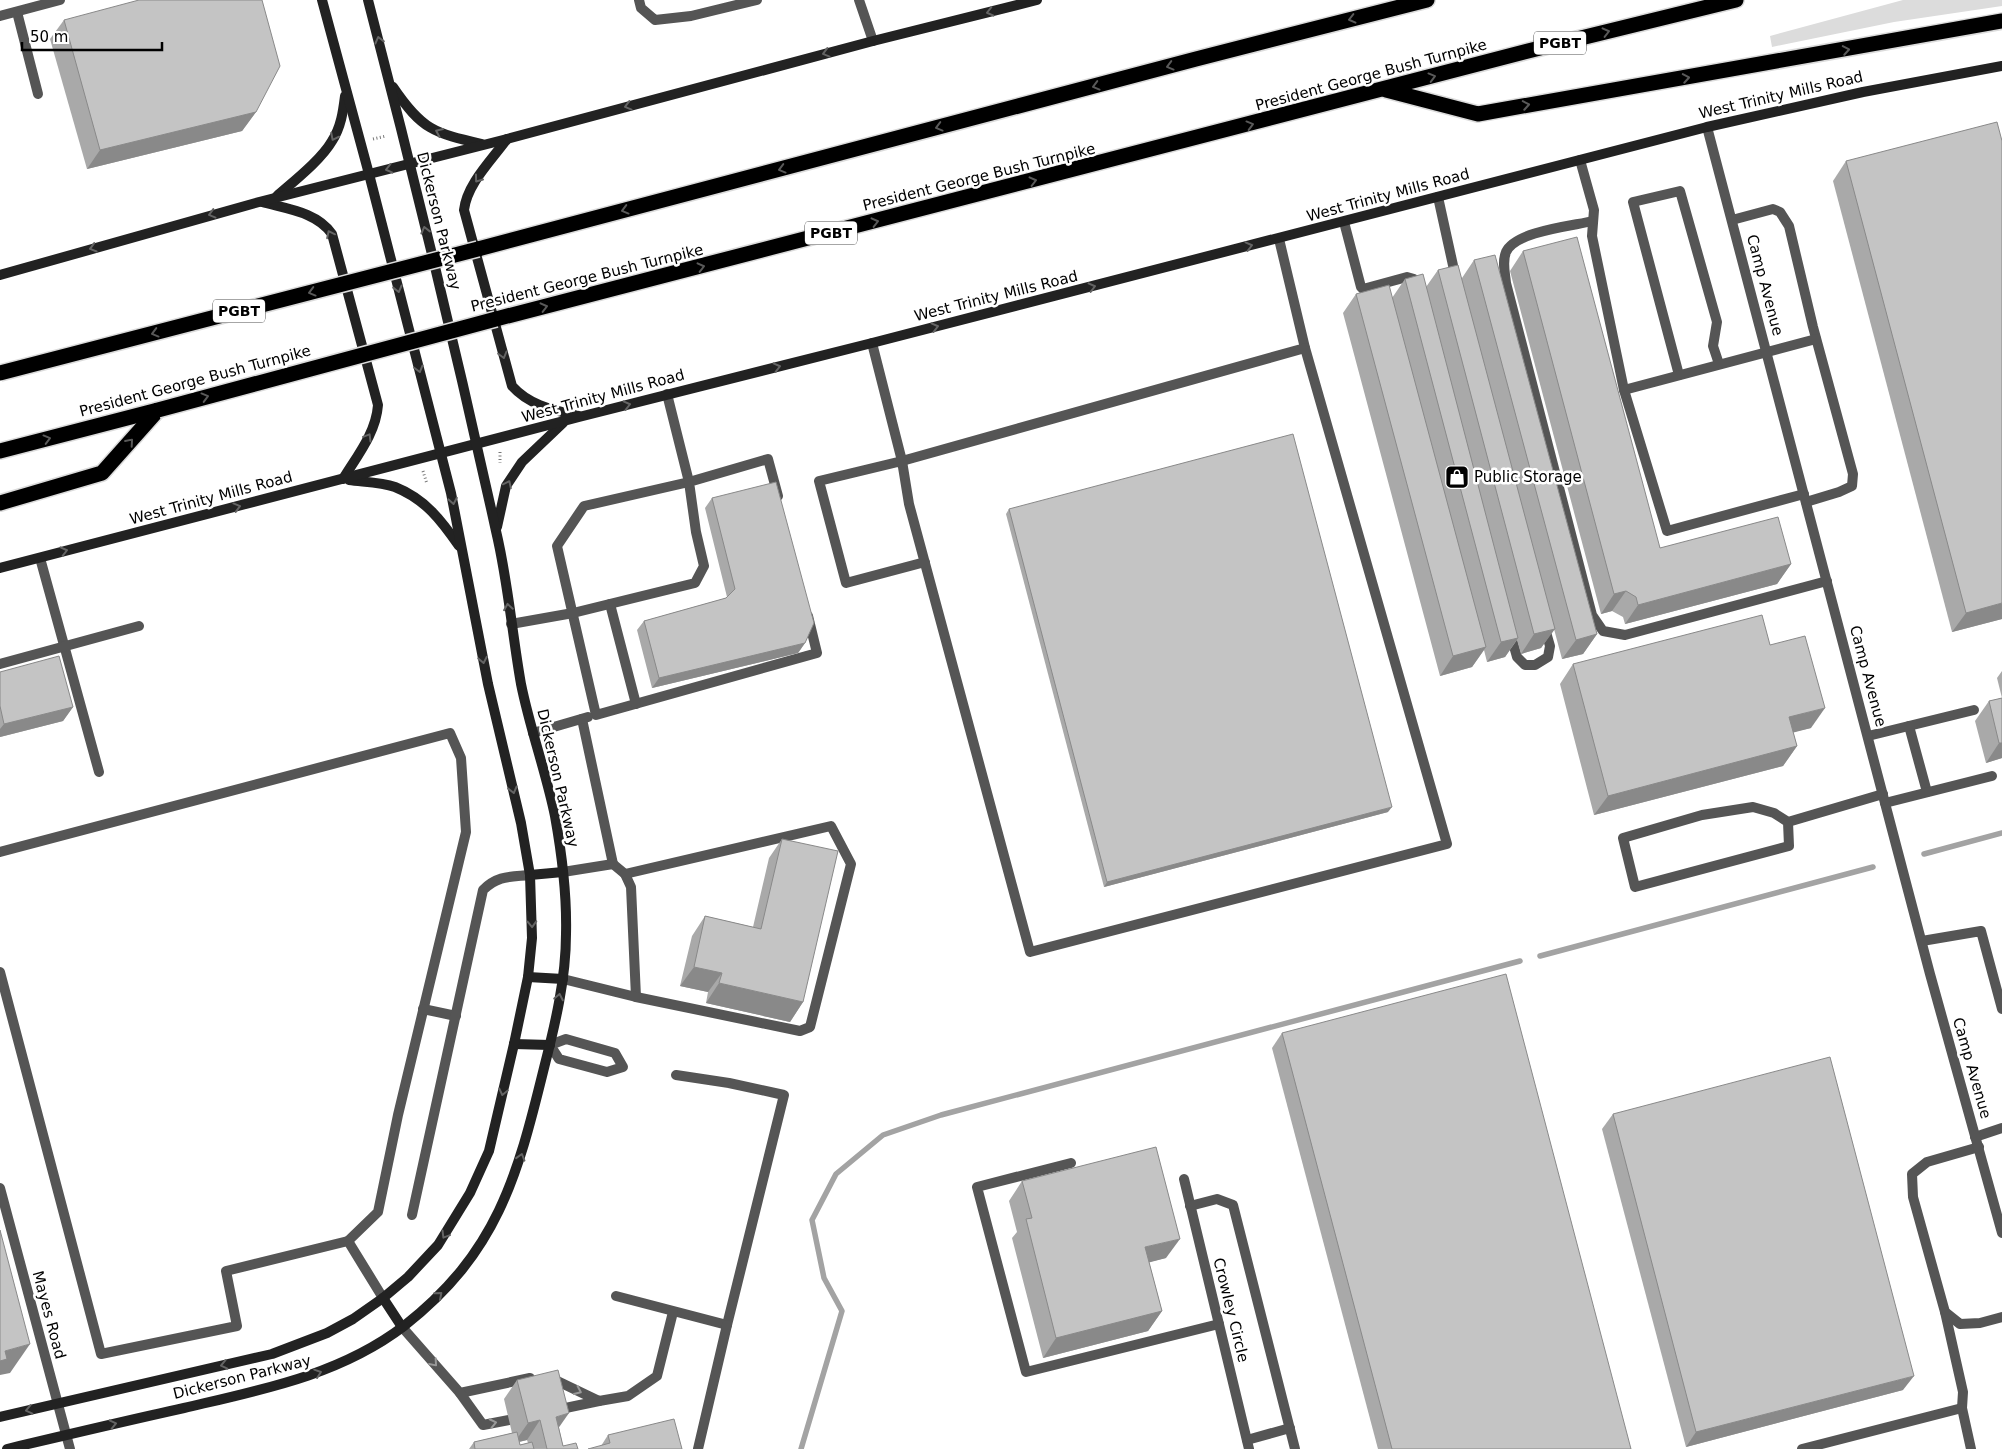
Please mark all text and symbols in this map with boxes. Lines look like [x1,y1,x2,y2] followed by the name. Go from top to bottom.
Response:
[985,6,994,17] one-way arrow
[1348,13,1357,24] one-way arrow
[22,20,162,52] scale bar
[1602,27,1611,38] one-way arrow
[30,28,68,46] text: 50 m
[1534,32,1586,54] road number: PGBT
[1253,35,1489,115] street label: President George Bush Turnpike
[374,37,384,45] one-way arrow
[1842,45,1851,55] one-way arrow
[822,47,831,58] one-way arrow
[1165,60,1174,71] one-way arrow
[1697,67,1865,123] street label: West Trinity Mills Road
[1427,72,1436,83] one-way arrow
[1682,73,1691,83] one-way arrow
[1093,80,1101,90] one-way arrow
[623,100,632,111] one-way arrow
[1522,101,1530,111] one-way arrow
[1246,120,1254,130] one-way arrow
[935,121,944,132] one-way arrow
[435,128,444,138] one-way arrow
[330,131,340,140] one-way arrow
[861,139,1097,215] street label: President George Bush Turnpike
[413,150,465,292] street label: Dickerson Parkway
[385,163,394,174] one-way arrow
[779,163,787,173] one-way arrow
[1305,165,1471,225] street label: West Trinity Mills Road
[475,173,484,183] one-way arrow
[1028,176,1037,187] one-way arrow
[621,204,630,215] one-way arrow
[209,209,217,219] one-way arrow
[871,217,879,227] one-way arrow
[805,222,857,244] road number: PGBT
[420,225,431,234] one-way arrow
[326,230,336,239] one-way arrow
[1743,232,1787,338] street label: Camp Avenue
[469,240,705,316] street label: President George Bush Turnpike
[1245,241,1254,252] one-way arrow
[89,242,97,252] one-way arrow
[696,262,705,272] one-way arrow
[912,267,1080,325] street label: West Trinity Mills Road
[1087,282,1096,293] one-way arrow
[392,285,403,294] one-way arrow
[308,286,317,297] one-way arrow
[213,300,265,322] road number: PGBT
[539,302,548,313] one-way arrow
[930,323,938,333] one-way arrow
[151,327,160,338] one-way arrow
[77,341,313,421] street label: President George Bush Turnpike
[497,351,507,359] one-way arrow
[772,362,781,373] one-way arrow
[413,364,423,372] one-way arrow
[520,366,686,426] street label: West Trinity Mills Road
[200,393,208,403] one-way arrow
[622,400,630,410] one-way arrow
[43,434,52,445] one-way arrow
[362,434,372,443] one-way arrow
[124,438,133,447] one-way arrow
[1444,464,1470,490] shop icon: Public Storage
[128,468,294,528] street label: West Trinity Mills Road
[1474,468,1582,486] place label: Public Storage
[502,480,513,489] one-way arrow
[447,496,457,505] one-way arrow
[232,502,240,512] one-way arrow
[60,547,68,557] one-way arrow
[504,603,514,611] one-way arrow
[1846,623,1890,729] street label: Camp Avenue
[477,656,488,665] one-way arrow
[533,707,583,849] street label: Dickerson Parkway
[507,786,518,795] one-way arrow
[527,920,537,928] one-way arrow
[554,992,564,1001] one-way arrow
[1949,1015,1995,1121] street label: Camp Avenue
[498,1087,509,1096] one-way arrow
[515,1153,525,1162] one-way arrow
[441,1229,451,1238] one-way arrow
[1209,1256,1253,1364] street label: Crowley Circle
[29,1269,69,1361] street label: Mayes Road
[433,1292,442,1301] one-way arrow
[171,1351,313,1403] street label: Dickerson Parkway
[429,1358,438,1367] one-way arrow
[220,1359,229,1370] one-way arrow
[313,1369,322,1379] one-way arrow
[573,1385,582,1395] one-way arrow
[24,1404,33,1415] one-way arrow
[489,1418,498,1429] one-way arrow
[109,1419,118,1430] one-way arrow

